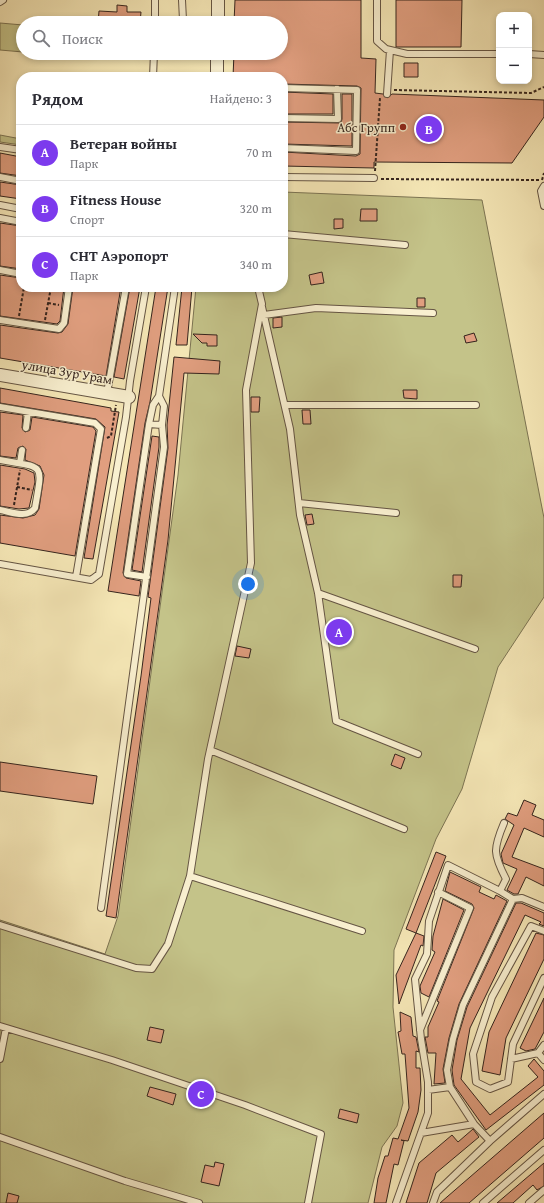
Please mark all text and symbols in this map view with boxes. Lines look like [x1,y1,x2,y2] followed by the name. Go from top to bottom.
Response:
[496,12,532,84] map controls
[496,12,532,48] button: +
[16,16,288,60] search box
[30,27,52,49] icon: search
[62,28,103,49] text: Поиск
[496,48,532,84] button: −
[32,86,83,111] text: Рядом
[210,89,272,108] text: Найдено: 3
[416,114,442,144] pin: B
[337,118,395,137] place label: Абс Групп
[398,122,408,132] marker: Абс Групп
[70,133,177,154] text: Ветеран войны
[41,143,49,162] text: A
[246,143,272,162] text: 70 m
[70,154,98,173] text: Парк
[70,189,161,210] text: Fitness House
[41,199,49,218] text: B
[240,199,272,218] text: 320 m
[70,210,104,229] text: Спорт
[70,245,168,266] text: СНТ Аэропорт
[41,255,49,274] text: C
[240,255,272,274] text: 340 m
[70,266,98,285] text: Парк
[19,355,114,389] street label: улица Зур Урам
[238,574,258,594] your location
[326,617,352,647] pin: A
[188,1079,214,1109] pin: C

